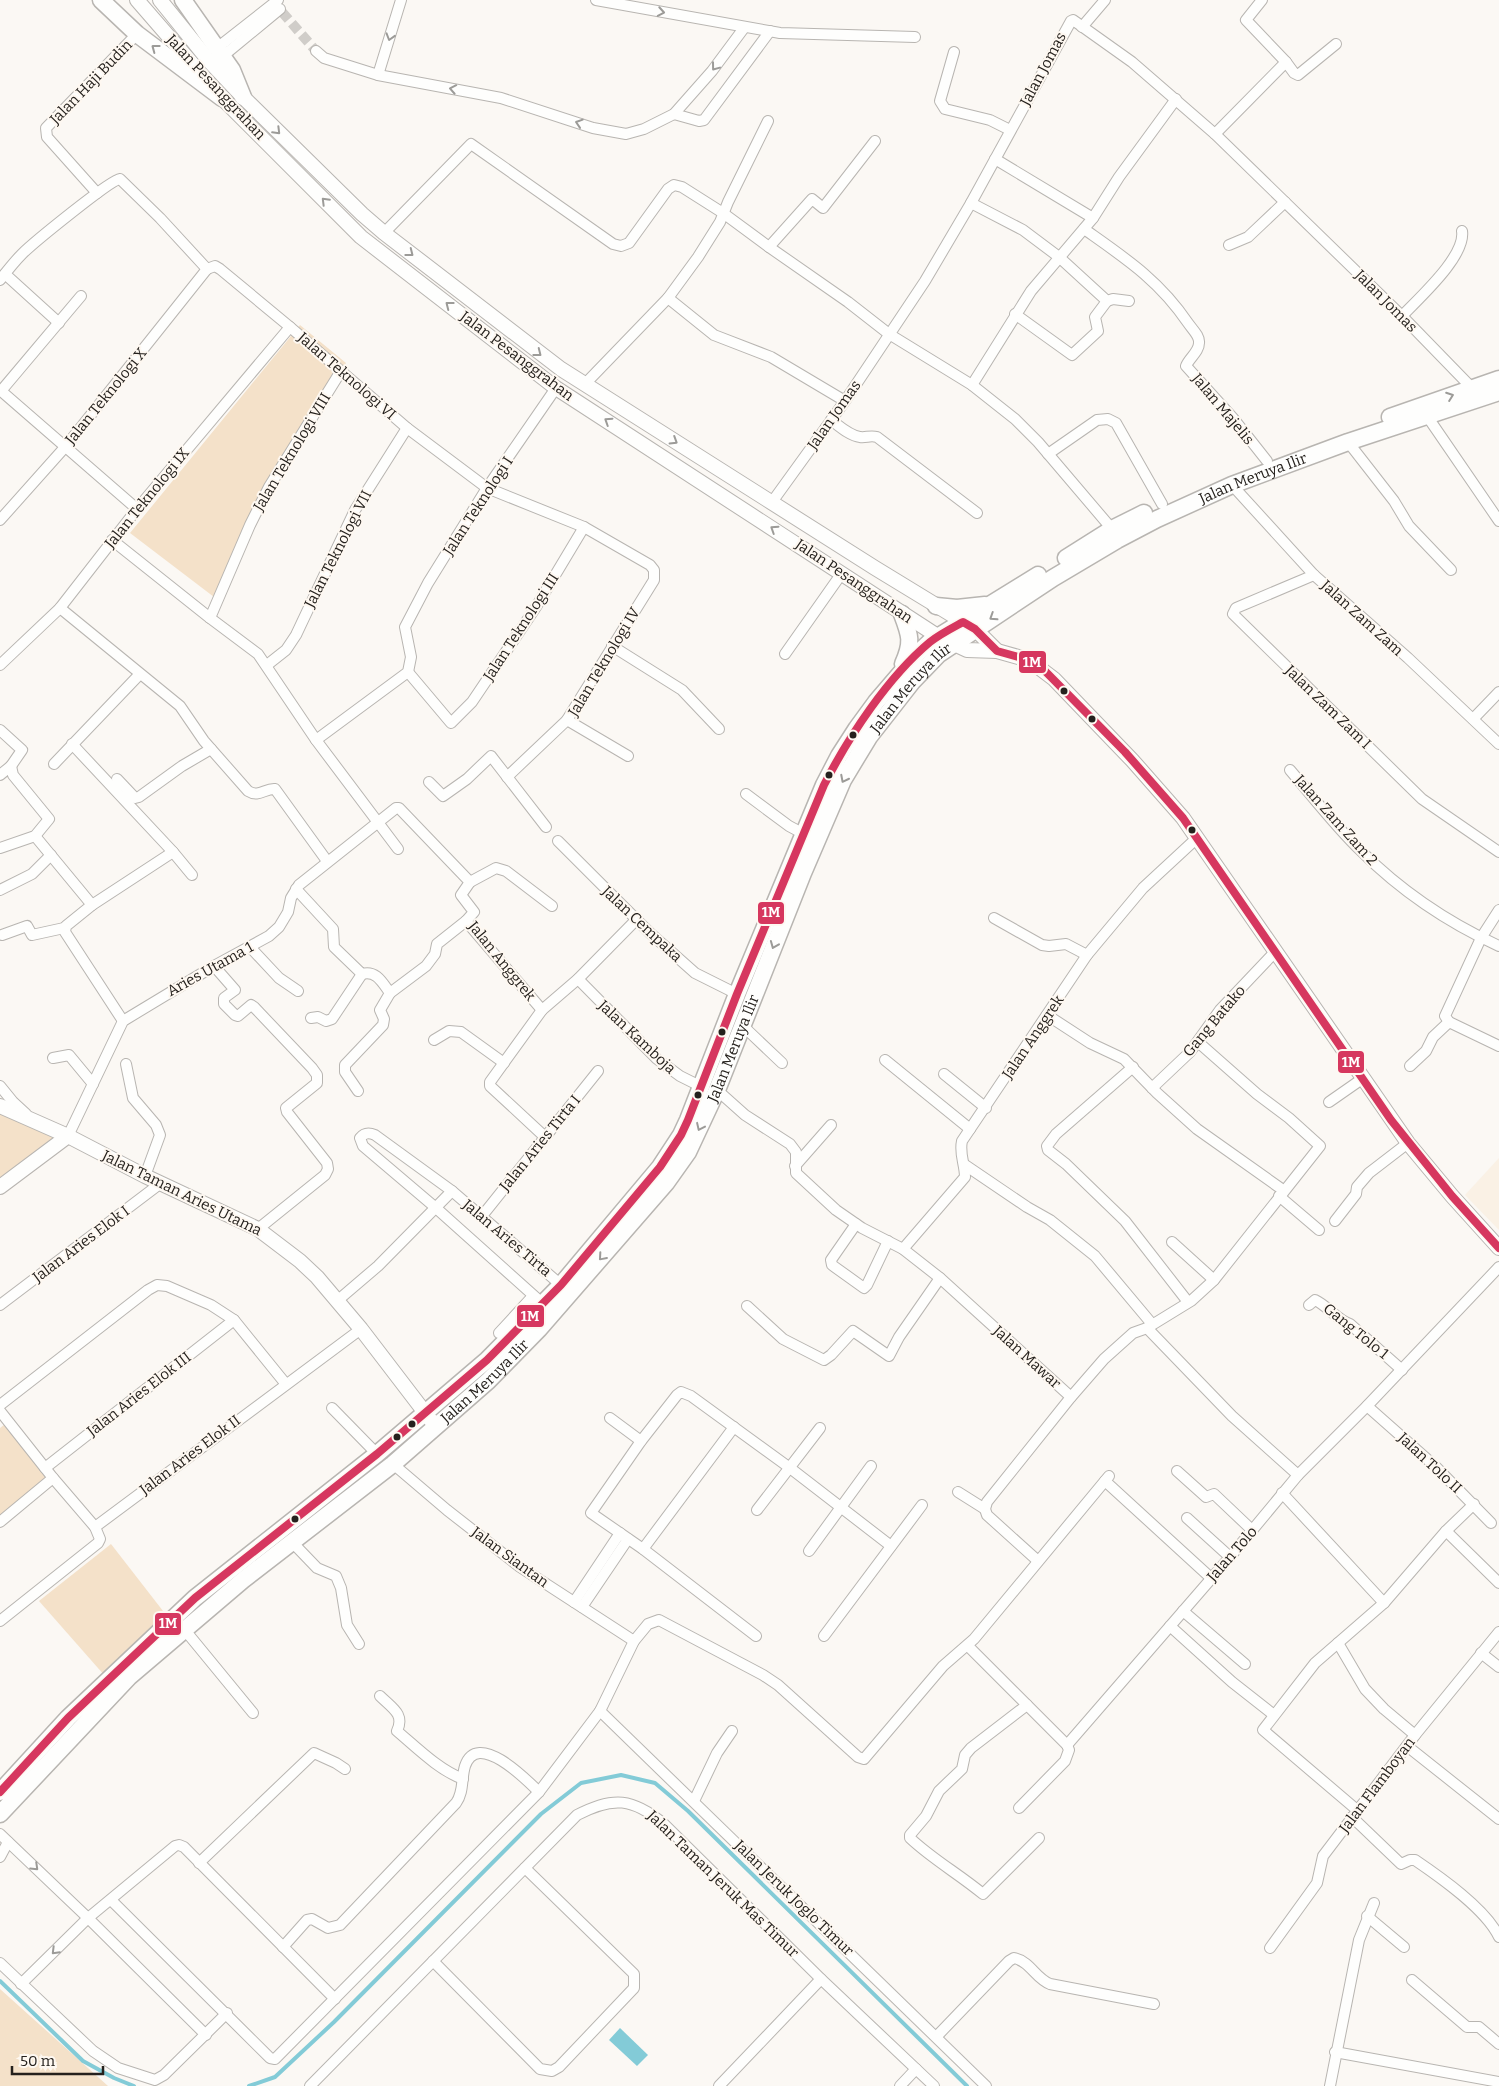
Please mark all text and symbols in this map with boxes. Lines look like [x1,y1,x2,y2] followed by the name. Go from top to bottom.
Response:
[657,6,665,16] one-way arrow
[1016,29,1070,110] street label: Jalan Jomas
[162,30,270,144] street label: Jalan Pesanggrahan
[385,33,395,41] one-way arrow
[45,36,136,129] street label: Jalan Haji Budin
[152,45,161,53] one-way arrow
[712,61,720,70] one-way arrow
[448,84,457,94] one-way arrow
[576,119,584,129] one-way arrow
[272,126,281,135] one-way arrow
[321,198,330,207] one-way arrow
[404,247,414,256] one-way arrow
[1350,265,1421,336] street label: Jalan Jomas
[446,303,455,311] one-way arrow
[456,307,578,405] street label: Jalan Pesanggrahan
[293,328,400,424] street label: Jalan Teknologi VI
[61,344,151,449] street label: Jalan Teknologi X
[532,347,541,355] one-way arrow
[1187,369,1258,448] street label: Jalan Majelis
[803,377,865,454] street label: Jalan Jomas
[249,390,334,515] street label: Jalan Teknologi VIII
[1445,392,1453,402] one-way arrow
[605,418,614,428] one-way arrow
[669,435,678,445] one-way arrow
[100,444,193,553] street label: Jalan Teknologi IX
[1195,449,1310,508] street label: Jalan Meruya Ilir
[439,453,517,560] street label: Jalan Teknologi I
[300,487,375,612] street label: Jalan Teknologi VII
[771,525,780,535] one-way arrow
[791,535,916,627] street label: Jalan Pesanggrahan
[479,570,563,685] street label: Jalan Teknologi III
[1317,576,1407,660] street label: Jalan Zam Zam
[564,604,644,721] street label: Jalan Teknologi IV
[990,611,999,620] one-way arrow
[866,639,955,737] street label: Jalan Meruya Ilir
[1018,650,1047,674] line badge: 1M
[1023,654,1041,671] text: 1M
[1281,661,1375,753] street label: Jalan Zam Zam I
[1059,686,1069,696] unlabelled marker
[1087,714,1097,724] unlabelled marker
[848,730,858,740] unlabelled marker
[824,770,834,780] unlabelled marker
[1290,770,1381,869] street label: Jalan Zam Zam 2
[840,773,850,782] one-way arrow
[1187,825,1197,835] unlabelled marker
[598,882,686,966] street label: Jalan Cempaka
[757,901,785,925] line badge: 1M
[762,904,780,921] text: 1M
[464,917,540,1005] street label: Jalan Anggrek
[164,938,256,1000] street label: Aries Utama 1
[770,940,781,949] one-way arrow
[1179,982,1249,1060] street label: Gang Batako
[998,991,1068,1083] street label: Jalan Anggrek
[703,992,763,1106] street label: Jalan Meruya Ilir
[594,996,680,1078] street label: Jalan Kamboja
[717,1027,727,1037] unlabelled marker
[1337,1050,1365,1074] line badge: 1M
[1342,1054,1360,1071] text: 1M
[693,1090,703,1100] unlabelled marker
[495,1091,584,1196] street label: Jalan Aries Tirta I
[696,1122,706,1131] one-way arrow
[98,1146,265,1240] street label: Jalan Taman Aries Utama
[458,1195,555,1280] street label: Jalan Aries Tirta
[28,1202,133,1287] street label: Jalan Aries Elok I
[599,1251,608,1260] one-way arrow
[1320,1299,1392,1363] street label: Gang Tolo 1
[516,1304,545,1328] line badge: 1M
[521,1308,539,1325] text: 1M
[989,1321,1065,1392] street label: Jalan Mawar
[436,1336,533,1428] street label: Jalan Meruya Ilir
[83,1348,195,1441] street label: Jalan Aries Elok III
[135,1411,244,1499] street label: Jalan Aries Elok II
[407,1419,417,1429] unlabelled marker
[1394,1428,1466,1497] street label: Jalan Tolo II
[392,1432,402,1442] unlabelled marker
[290,1514,300,1524] unlabelled marker
[467,1522,553,1591] street label: Jalan Siantan
[1202,1523,1261,1586] street label: Jalan Tolo
[154,1612,182,1636] line badge: 1M
[159,1615,177,1632] text: 1M
[1335,1733,1419,1837] street label: Jalan Flamboyan
[643,1806,803,1962] street label: Jalan Taman Jeruk Mas Timur
[730,1836,858,1960] street label: Jalan Jeruk Joglo Timur
[30,1861,39,1870] one-way arrow
[52,1945,61,1954] one-way arrow
[12,2044,104,2076] scale bar
[20,2052,56,2070] text: 50 m

